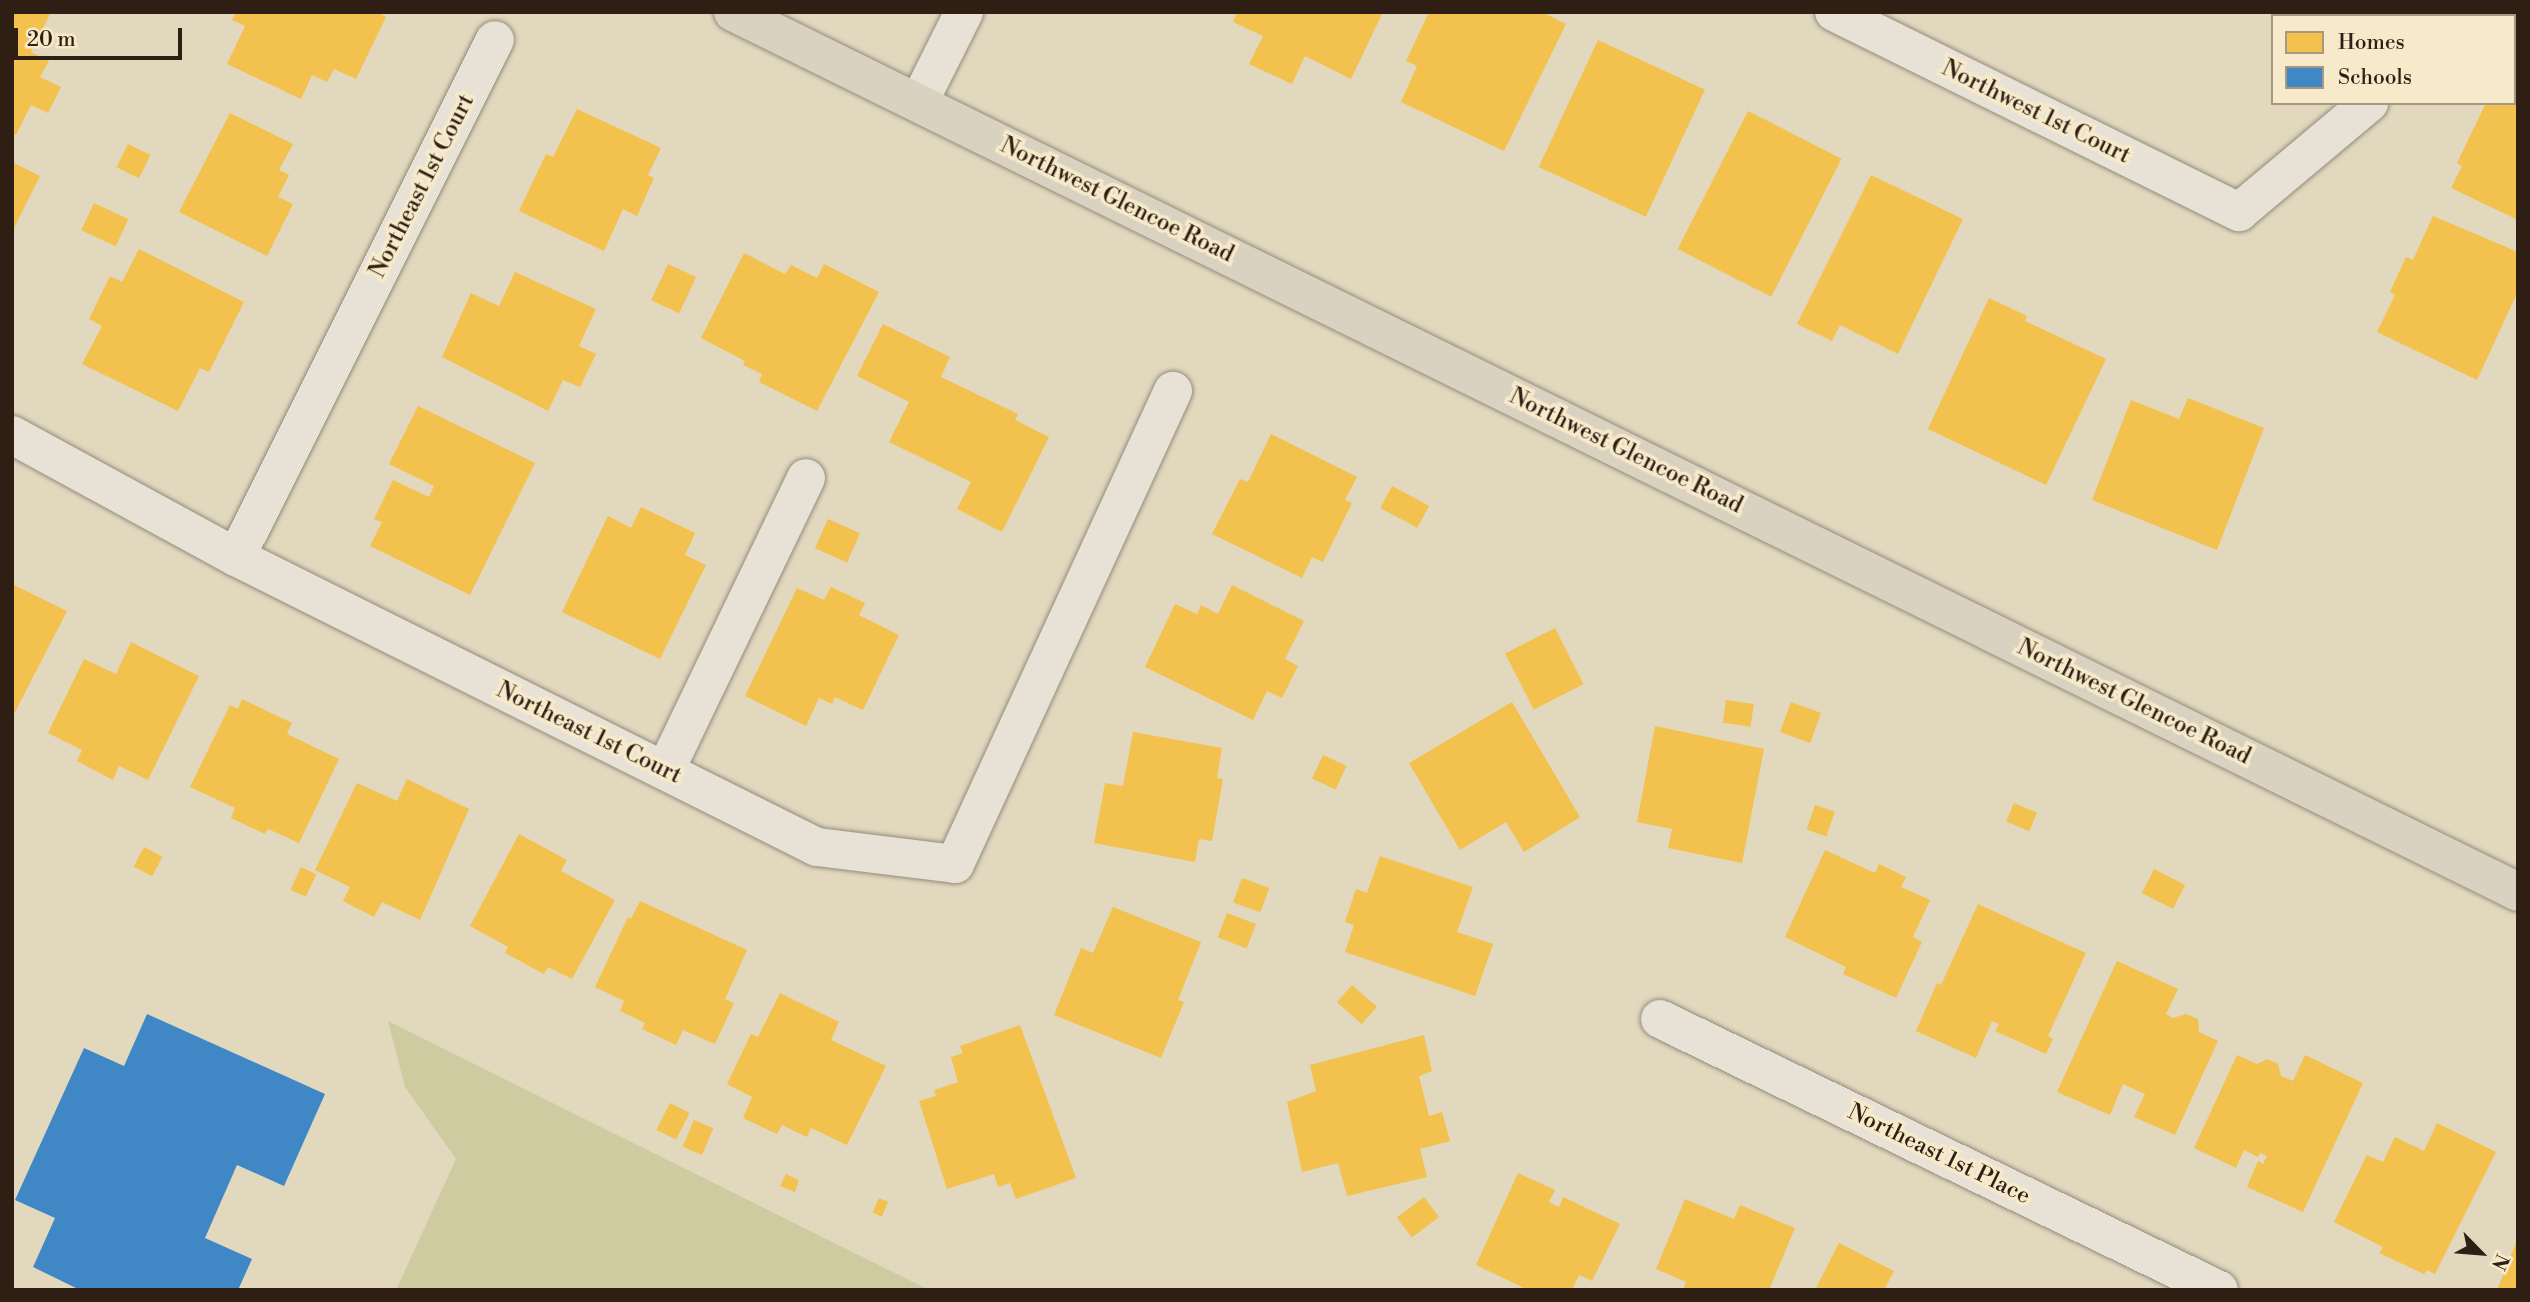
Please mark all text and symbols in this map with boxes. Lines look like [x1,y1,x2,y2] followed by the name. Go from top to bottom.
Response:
[18,14,186,58] scale bar
[2271,14,2516,105] legend
[27,27,76,53] text: 20 m
[2338,30,2405,56] text: Homes
[1937,54,2135,170] street label: Northwest 1st Court
[2338,65,2412,91] text: Schools
[364,90,480,282] street label: Northeast 1st Court
[996,131,1238,269] street label: Northwest Glencoe Road
[1505,382,1747,520] street label: Northwest Glencoe Road
[2013,633,2255,771] street label: Northwest Glencoe Road
[492,676,686,790] street label: Northeast 1st Court
[1843,1098,2035,1210] street label: Northeast 1st Place
[2446,1218,2516,1288] north arrow
[2486,1250,2514,1274] text: N

